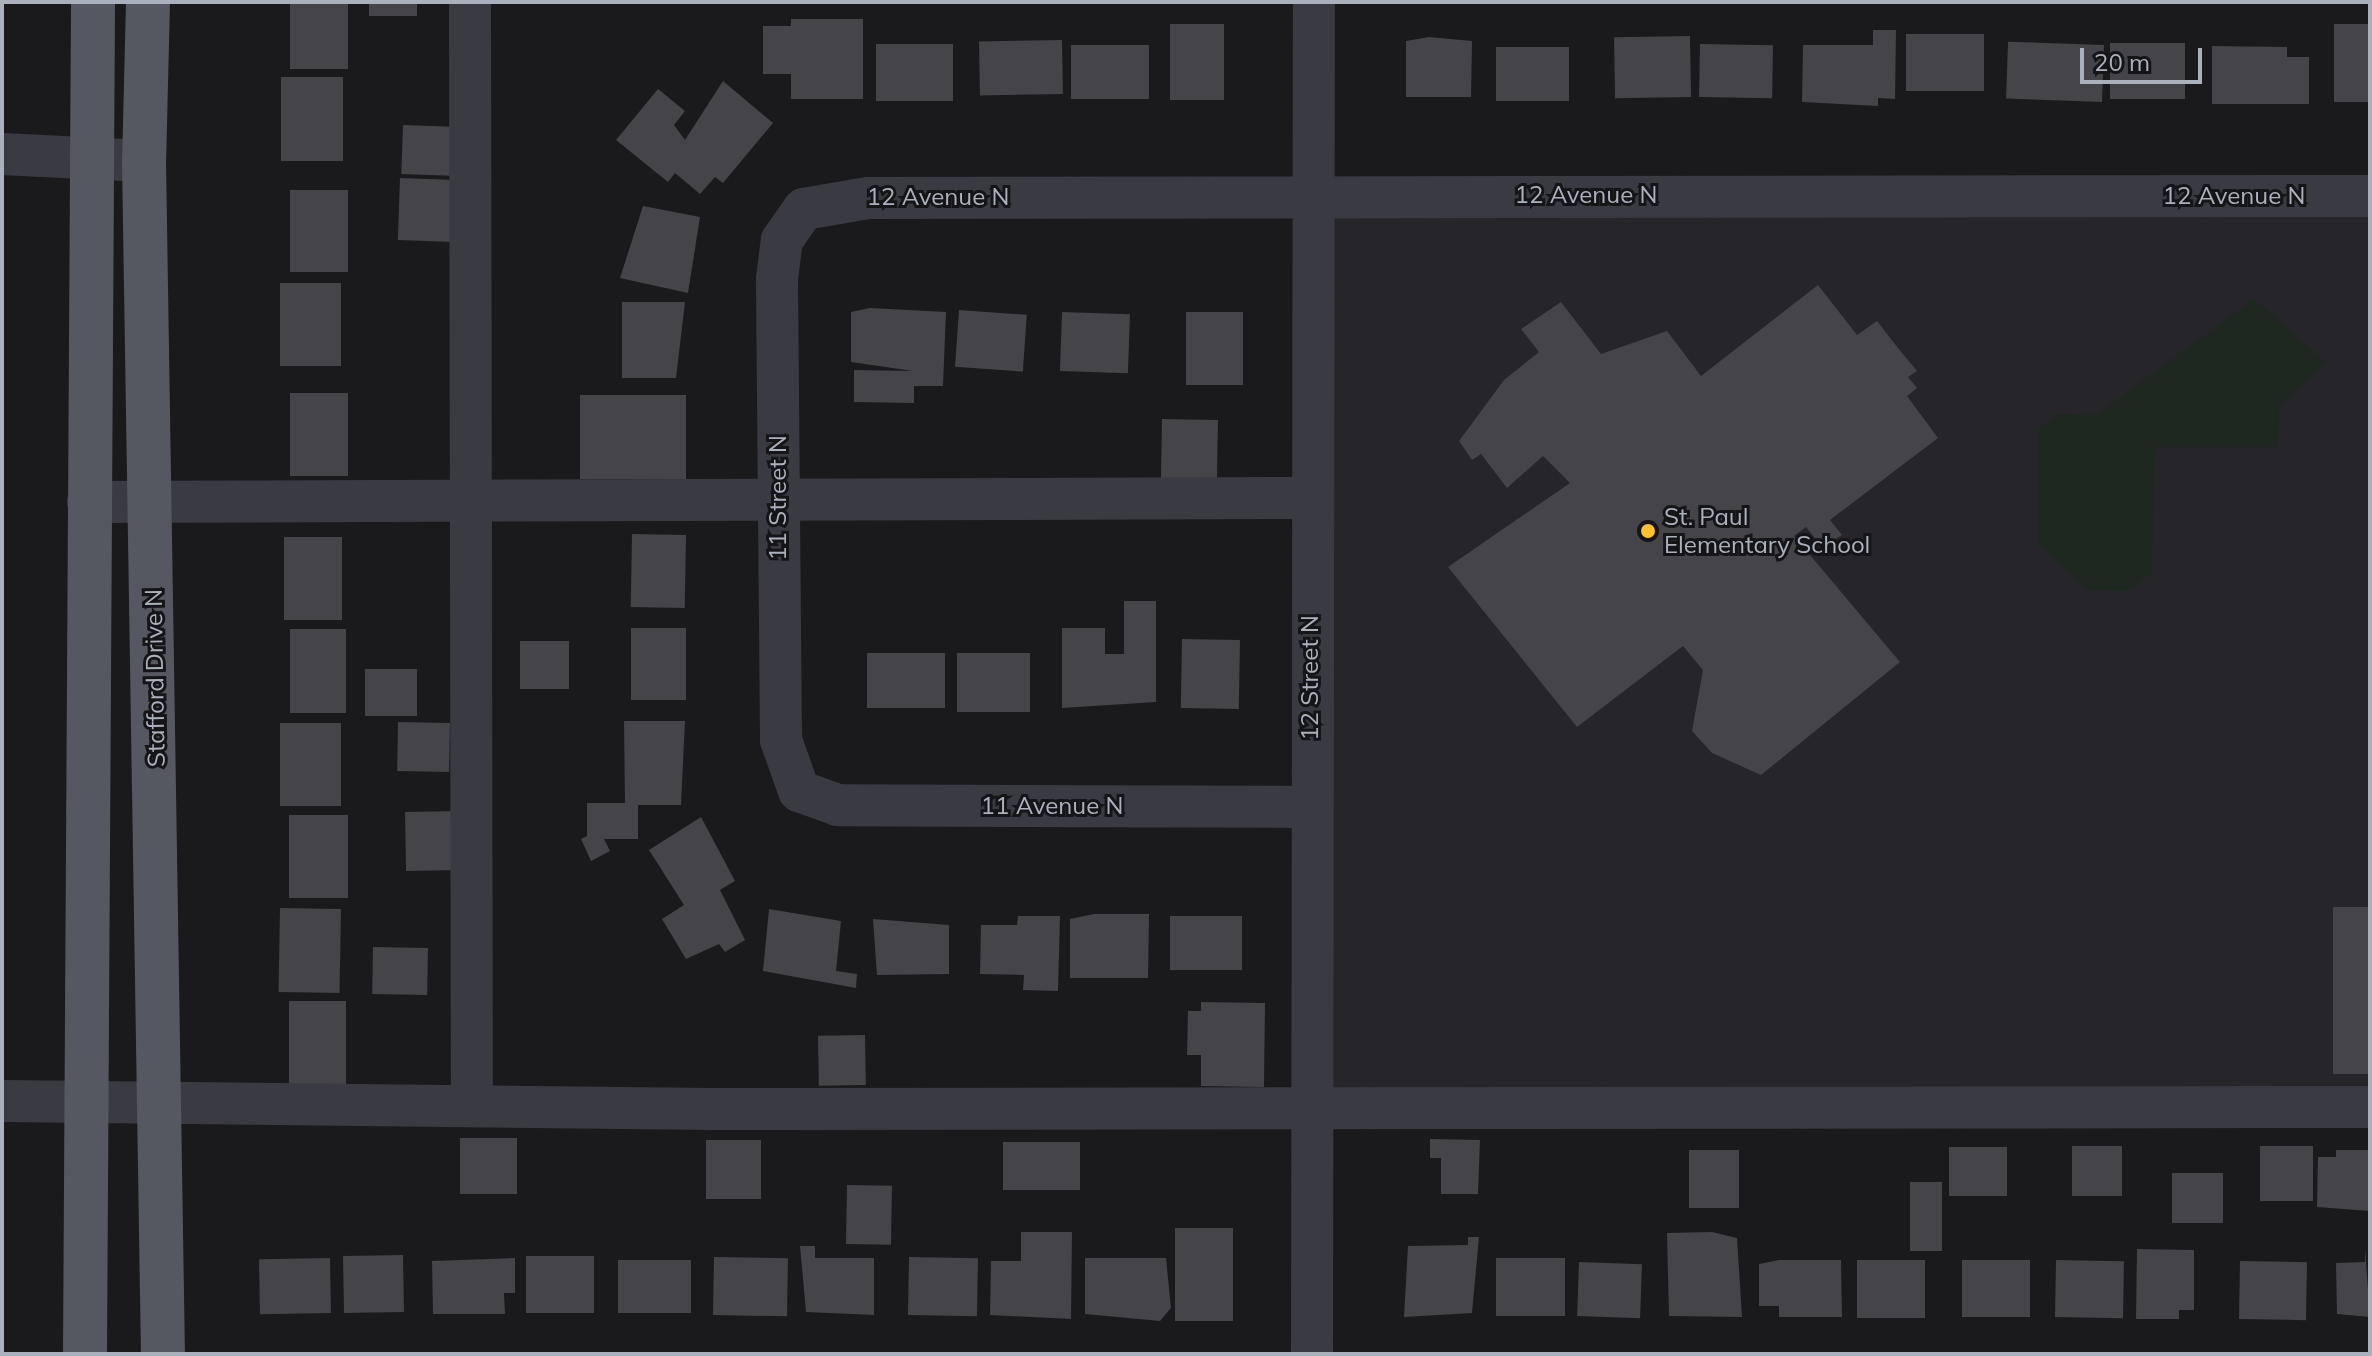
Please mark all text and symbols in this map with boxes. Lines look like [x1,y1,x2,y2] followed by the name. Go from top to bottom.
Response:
[2084,32,2206,82] scale bar
[2094,47,2150,77] text: 20 m
[1515,181,1657,209] street label: 12 Avenue N
[2163,182,2305,210] street label: 12 Avenue N
[867,183,1009,211] street label: 12 Avenue N
[764,435,792,561] street label: 11 Street N
[1664,503,1870,559] place label: St. Paul Elementary School
[1639,522,1657,540] marker: St. Paul Elementary School
[139,589,171,767] street label: Stafford Drive N
[1296,615,1324,741] street label: 12 Street N
[981,792,1123,820] street label: 11 Avenue N

